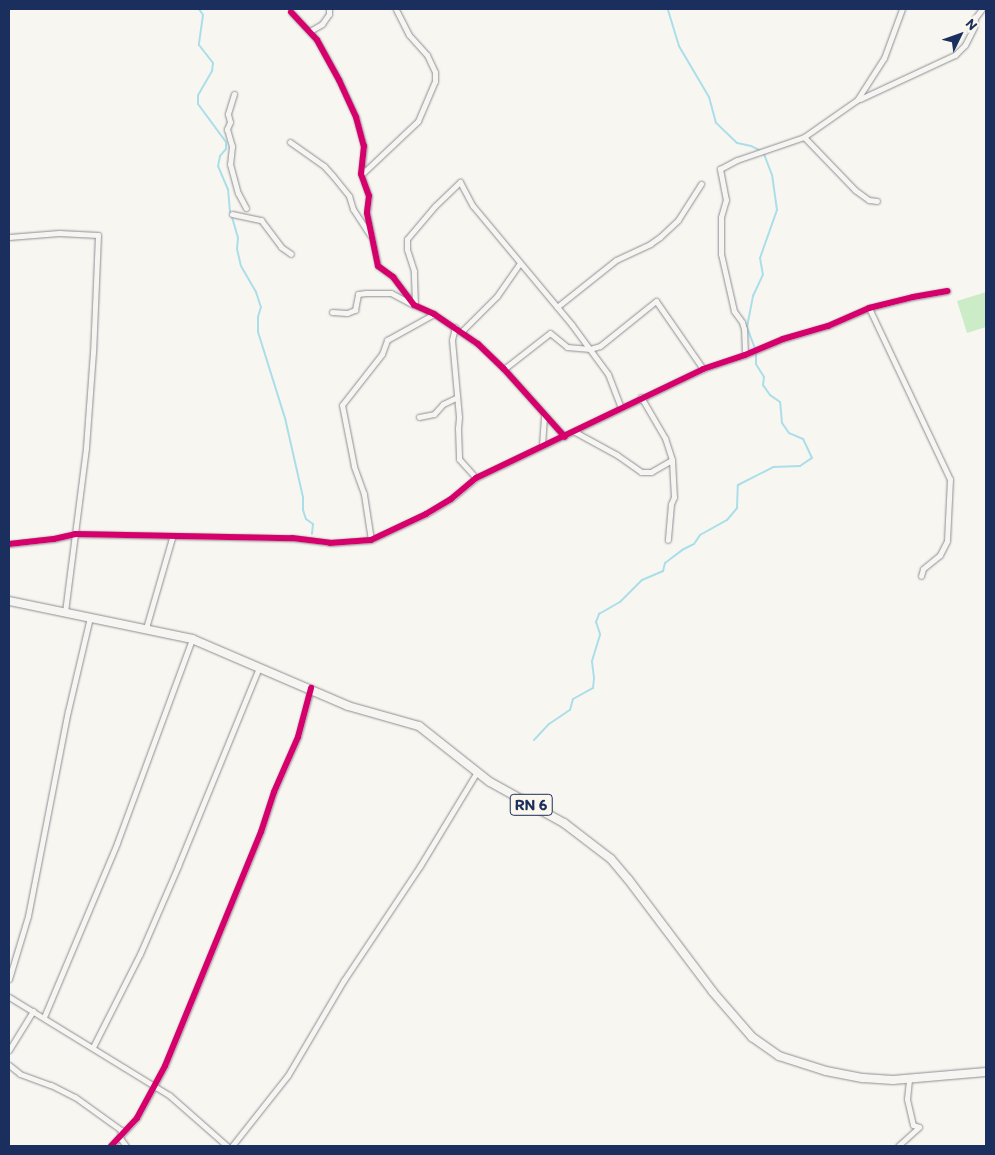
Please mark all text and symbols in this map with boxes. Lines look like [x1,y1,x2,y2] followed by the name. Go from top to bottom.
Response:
[935,10,985,60] north arrow
[962,15,981,34] text: N
[508,792,554,818] road number: RN 6

